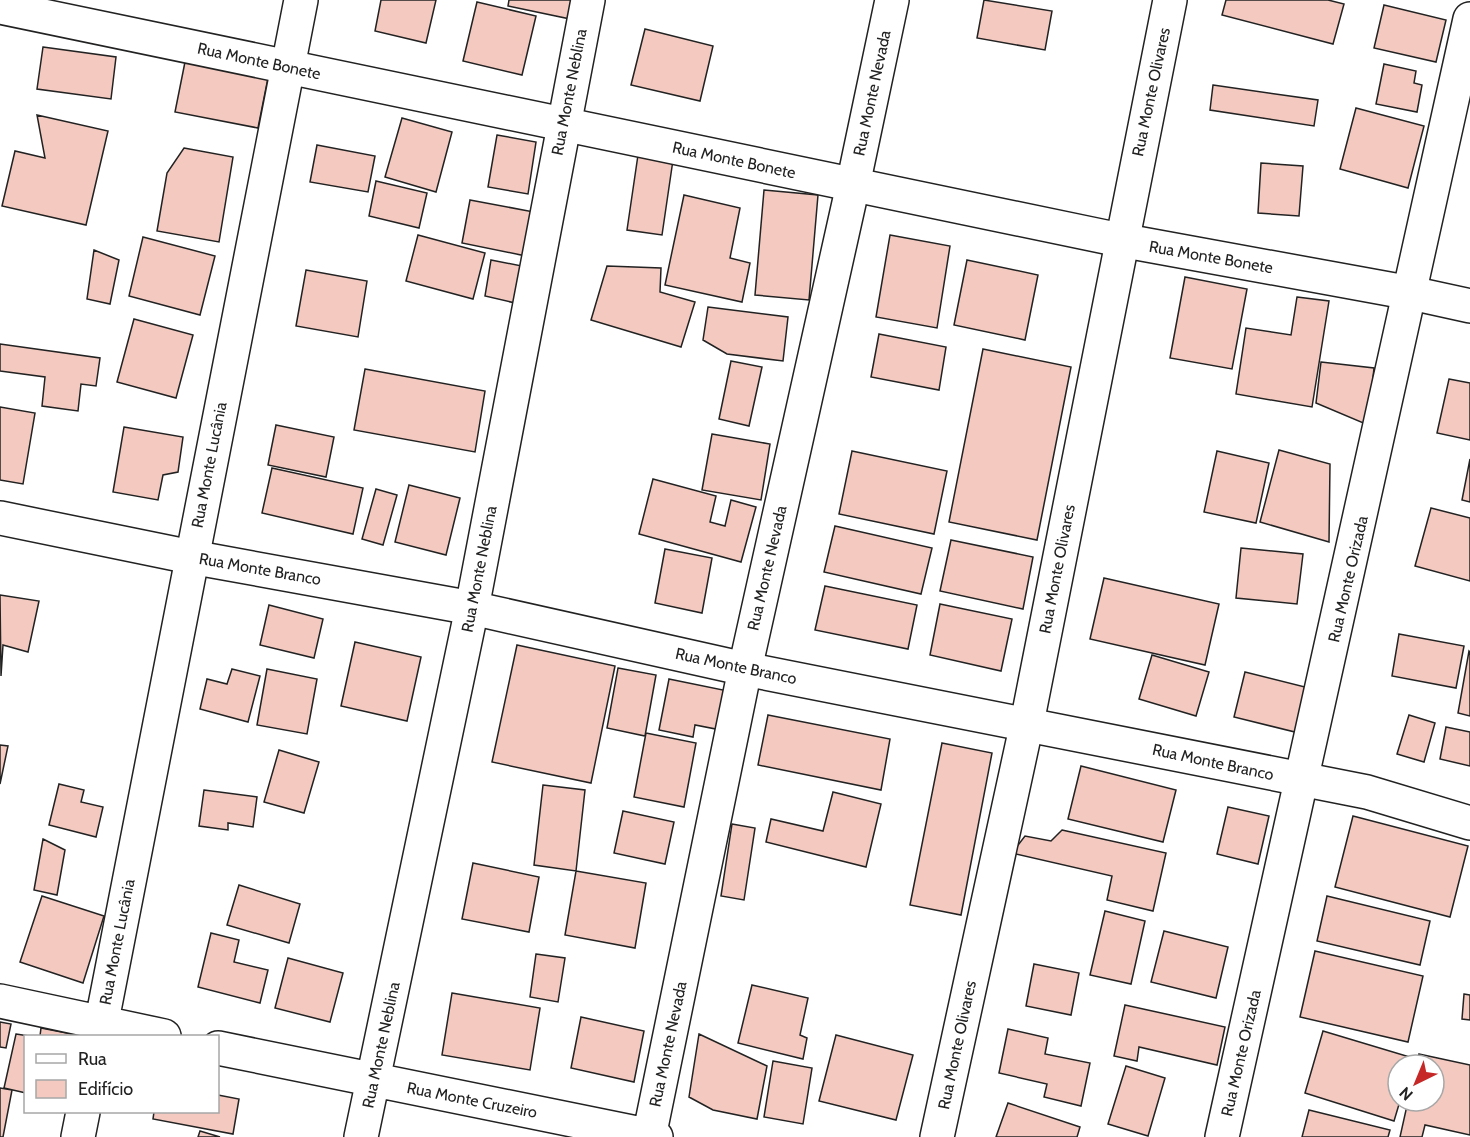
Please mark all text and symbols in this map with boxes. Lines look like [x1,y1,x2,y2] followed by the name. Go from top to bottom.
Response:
[1128,26,1174,158] street label: Rua Monte Olivares
[547,27,591,157] street label: Rua Monte Neblina
[849,28,895,158] street label: Rua Monte Nevada
[196,39,322,83] street label: Rua Monte Bonete
[671,138,797,182] street label: Rua Monte Bonete
[1147,237,1275,277] street label: Rua Monte Bonete
[187,400,231,530] street label: Rua Monte Lucânia
[1035,502,1079,635] street label: Rua Monte Olivares
[743,503,791,632] street label: Rua Monte Nevada
[457,504,501,634] street label: Rua Monte Neblina
[1324,514,1372,644] street label: Rua Monte Orizada
[197,549,323,589] street label: Rua Monte Branco
[674,644,799,688] street label: Rua Monte Branco
[1151,740,1276,784] street label: Rua Monte Branco
[95,877,139,1007] street label: Rua Monte Lucânia
[645,979,691,1109] street label: Rua Monte Nevada
[934,979,980,1111] street label: Rua Monte Olivares
[358,980,404,1110] street label: Rua Monte Neblina
[1217,988,1265,1118] street label: Rua Monte Orizada
[24,1035,219,1113] legend
[78,1048,107,1070] text: Rua
[1386,1053,1446,1113] north arrow
[78,1078,133,1100] text: Edifício
[405,1078,539,1122] street label: Rua Monte Cruzeiro
[1395,1083,1417,1104] text: N

